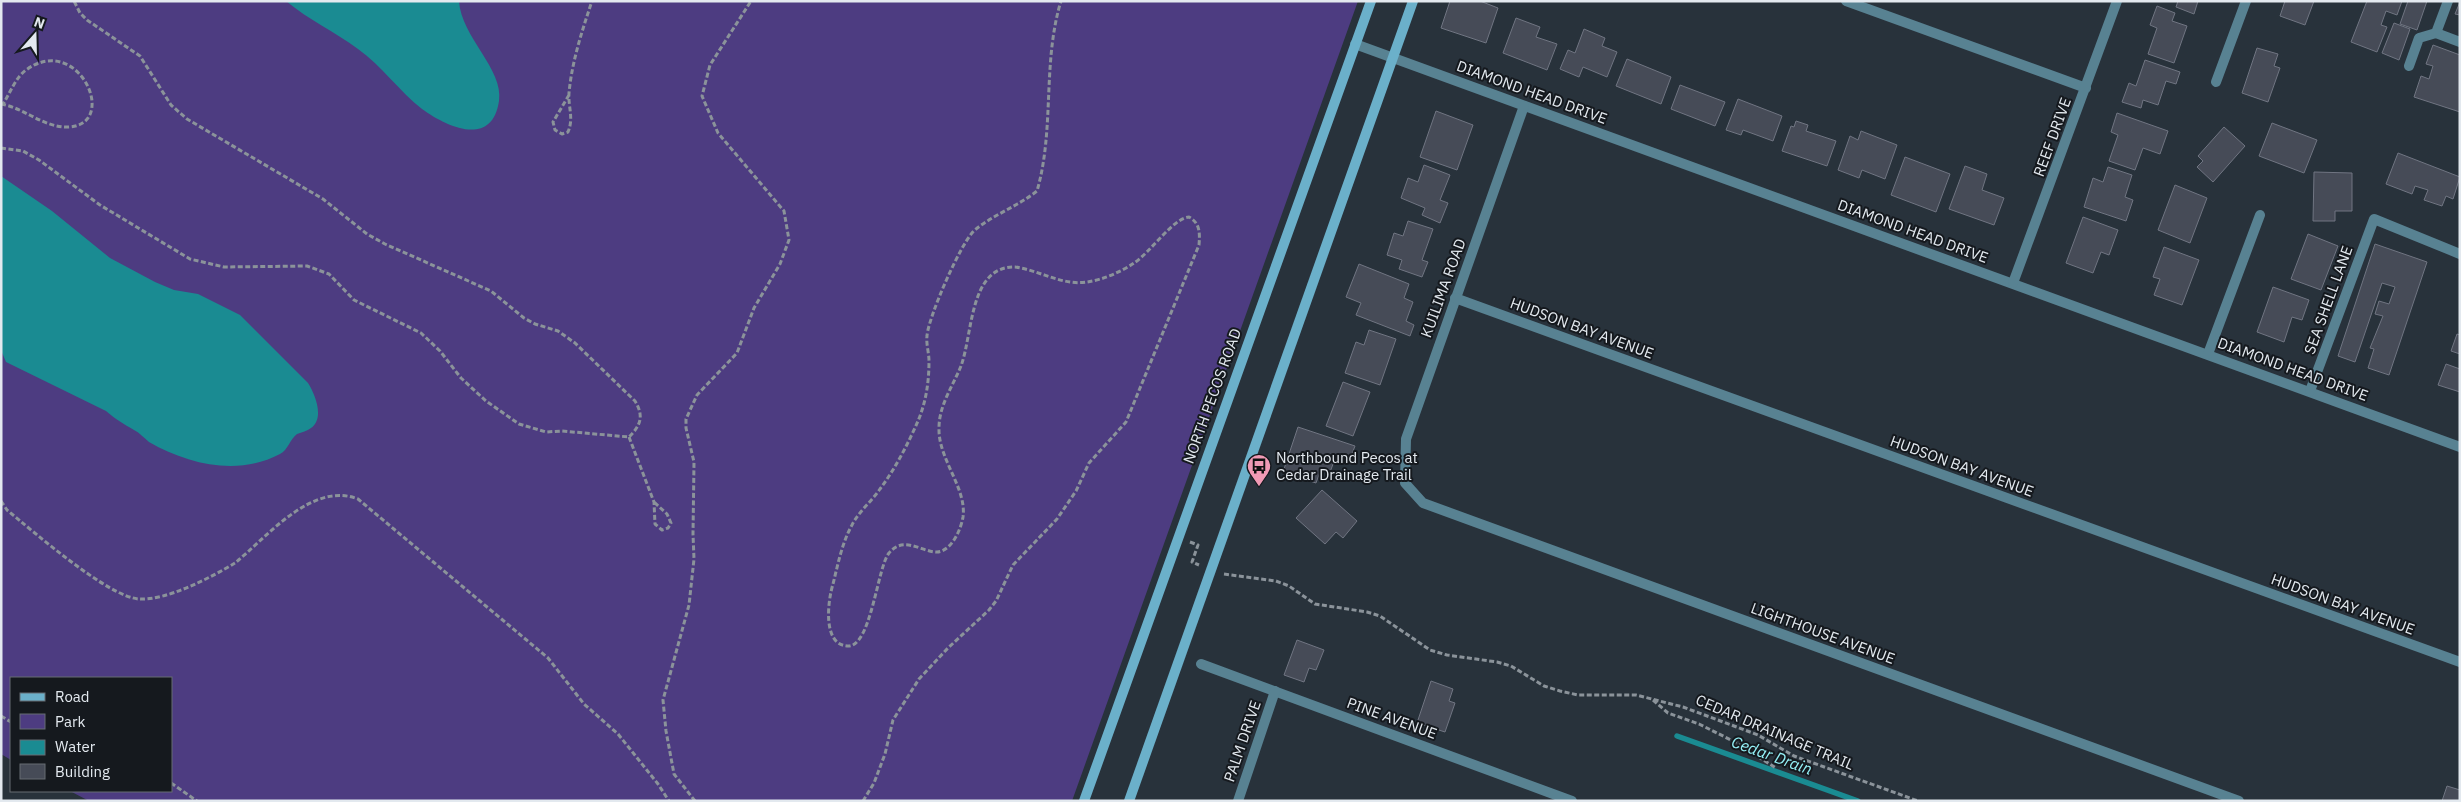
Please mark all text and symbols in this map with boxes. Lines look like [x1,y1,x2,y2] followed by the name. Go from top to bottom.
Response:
[10,10,60,60] north arrow
[32,13,47,33] text: N
[1454,56,1610,128] street label: DIAMOND HEAD DRIVE
[2029,95,2075,179] street label: REEF DRIVE
[1835,195,1991,267] street label: DIAMOND HEAD DRIVE
[1416,236,1470,340] street label: KUILIMA ROAD
[2300,243,2356,357] street label: SEA SHELL LANE
[1508,293,1656,363] street label: HUDSON BAY AVENUE
[1179,326,1245,466] street label: NORTH PECOS ROAD
[2215,333,2371,405] street label: DIAMOND HEAD DRIVE
[1888,431,2036,501] street label: HUDSON BAY AVENUE
[1276,448,1418,484] place label: Northbound Pecos at Cedar Drainage Trail
[1246,453,1272,487] bus stop icon: Northbound Pecos at Cedar Drainage Trail
[2269,569,2417,639] street label: HUDSON BAY AVENUE
[1748,598,1898,668] street label: LIGHTHOUSE AVENUE
[10,677,172,792] legend
[55,687,90,706] text: Road
[1693,690,1857,774] street label: CEDAR DRAINAGE TRAIL
[1344,693,1440,743] street label: PINE AVENUE
[1219,698,1265,784] street label: PALM DRIVE
[55,712,85,731] text: Park
[1729,731,1815,779] water label: Cedar Drain
[55,737,96,756] text: Water
[55,762,110,781] text: Building

